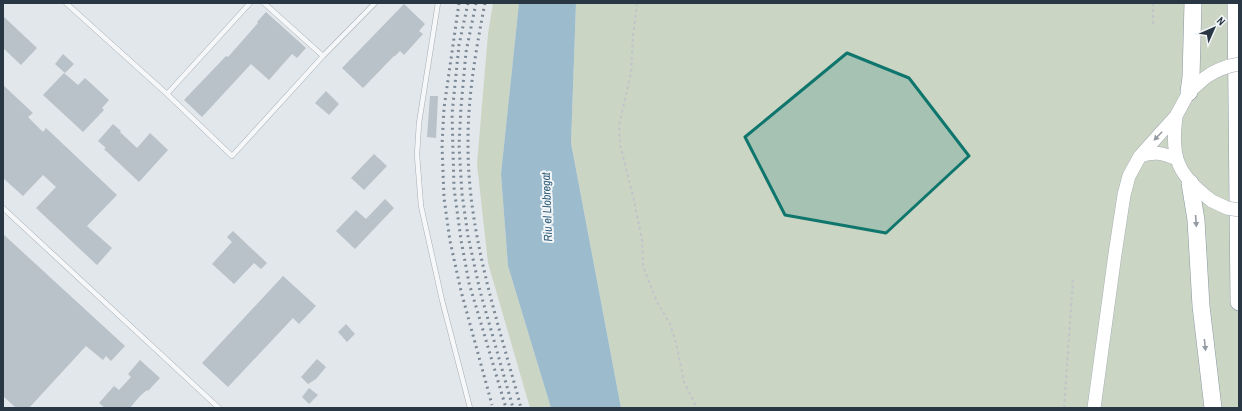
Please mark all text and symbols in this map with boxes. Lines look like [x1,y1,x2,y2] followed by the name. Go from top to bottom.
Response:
[1194,8,1234,48] north arrow
[1214,14,1228,28] text: N
[1153,131,1163,141] one-way arrow
[538,172,556,242] water label: Riu el Llobregat
[1192,215,1199,227] one-way arrow
[1202,339,1209,351] one-way arrow

